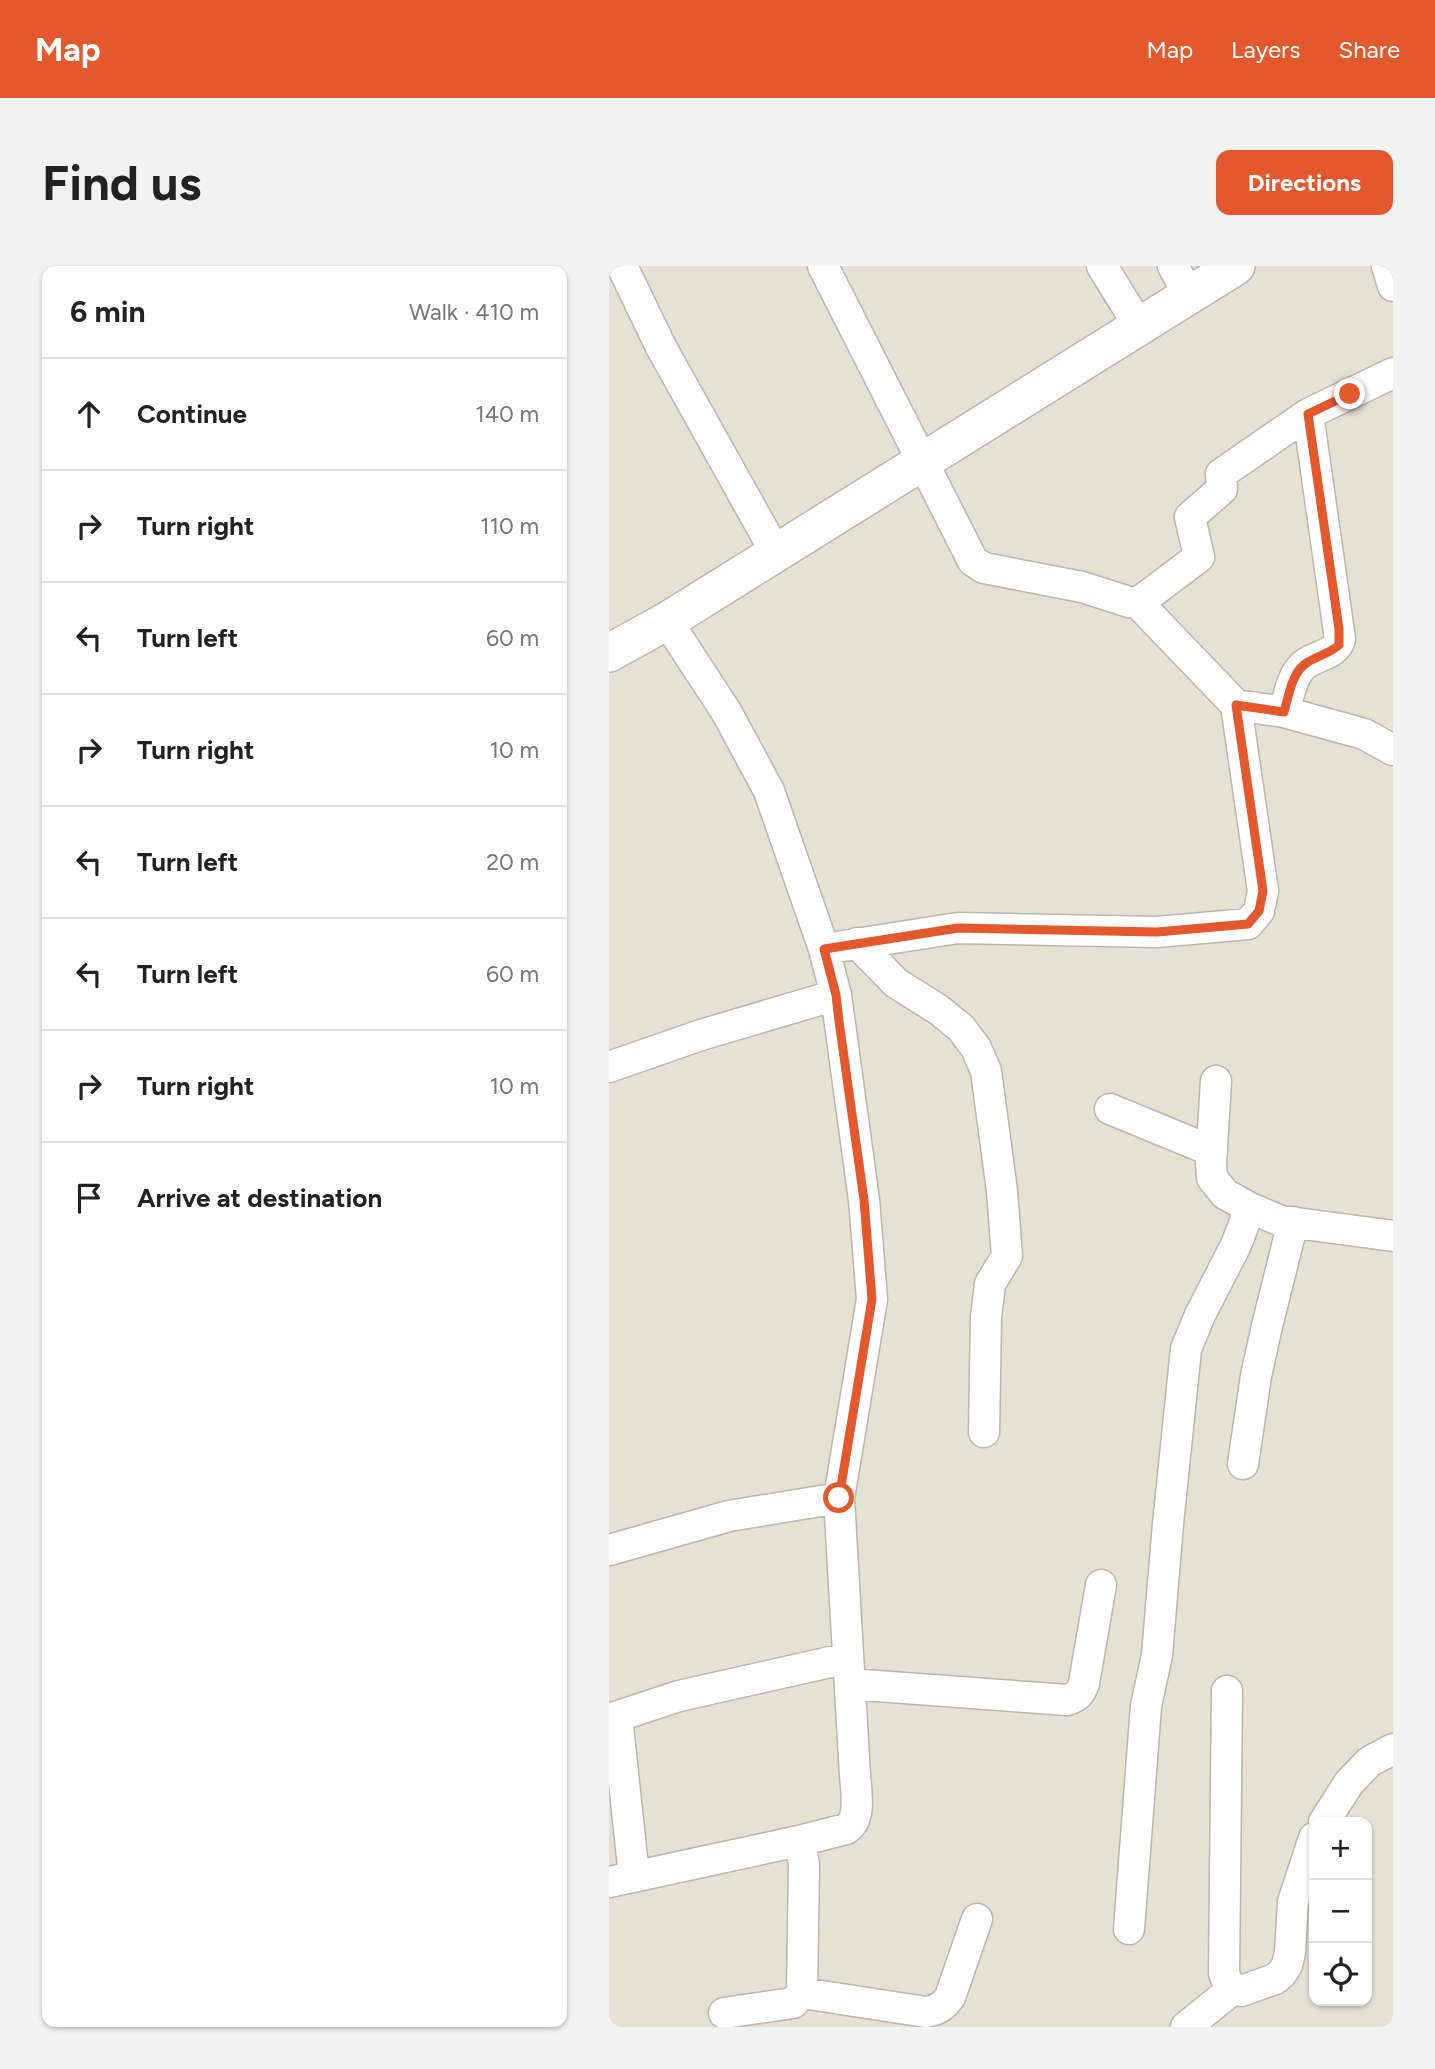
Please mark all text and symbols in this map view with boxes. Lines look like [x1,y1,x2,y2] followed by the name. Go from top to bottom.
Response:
[35,30,101,69] text: Map
[1146,35,1193,64] text: Map
[1231,35,1300,64] text: Layers
[1338,35,1400,64] text: Share
[1216,150,1393,215] button: Directions
[42,153,201,212] text: Find us
[70,293,146,330] text: 6 min
[409,298,539,326] text: Walk · 410 m
[1334,378,1365,409] route end
[70,395,108,433] icon: ahead
[137,398,247,430] text: Continue
[475,400,539,428] text: 140 m
[70,507,108,545] icon: right
[137,510,254,542] text: Turn right
[480,512,539,540] text: 110 m
[70,619,108,657] icon: left
[137,622,238,654] text: Turn left
[486,624,539,652] text: 60 m
[70,731,108,769] icon: right
[137,734,254,766] text: Turn right
[490,736,539,764] text: 10 m
[70,843,108,881] icon: left
[137,846,238,878] text: Turn left
[486,848,539,876] text: 20 m
[70,955,108,993] icon: left
[137,958,238,990] text: Turn left
[486,960,539,988] text: 60 m
[70,1067,108,1105] icon: right
[137,1070,254,1102] text: Turn right
[490,1072,539,1100] text: 10 m
[70,1179,108,1217] icon: arrive
[137,1182,382,1214] text: Arrive at destination
[823,1482,854,1513] route start
[1309,1817,1372,2006] map controls
[1309,1817,1372,1880] button: +
[1309,1880,1372,1943] button: −
[1309,1943,1372,2006] button: locate

